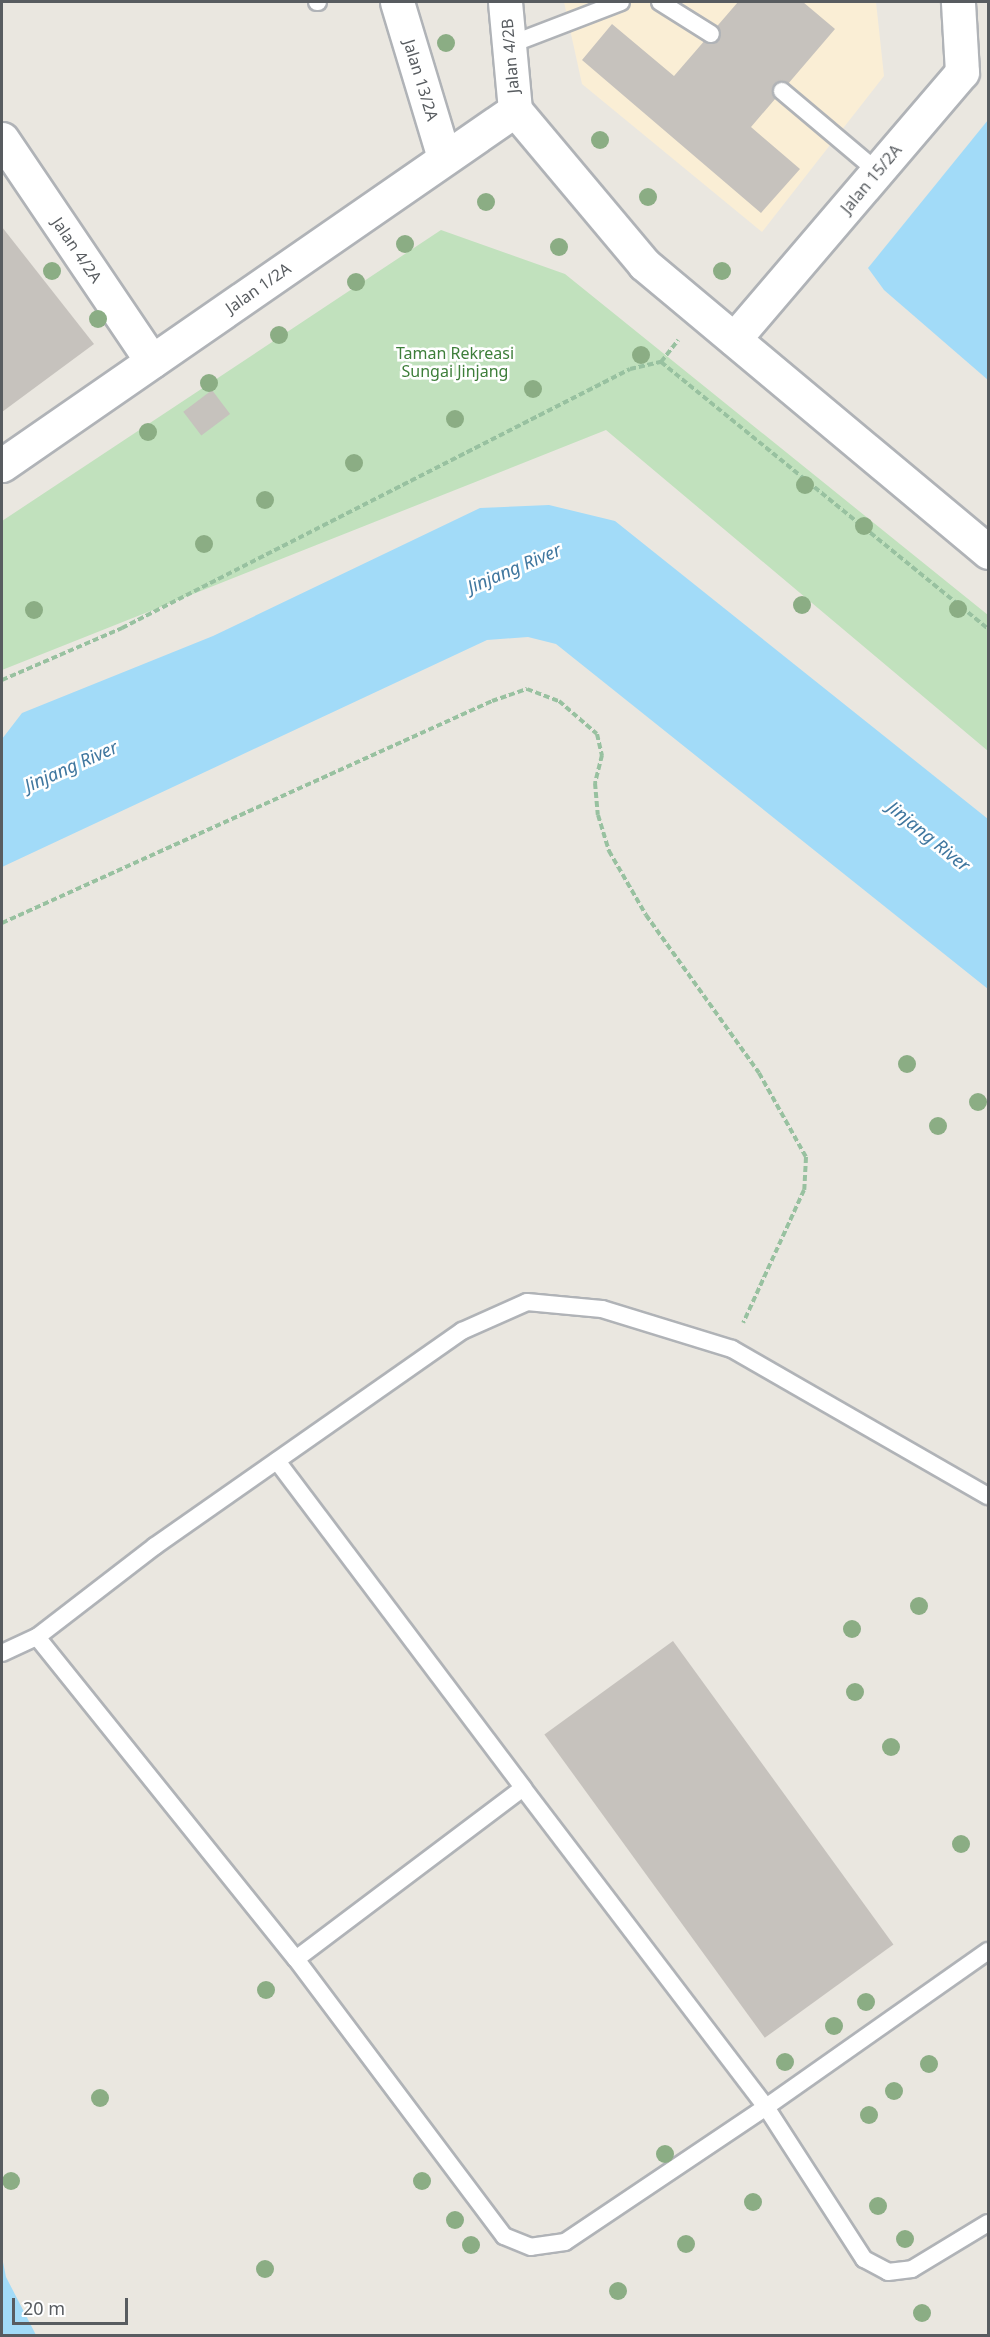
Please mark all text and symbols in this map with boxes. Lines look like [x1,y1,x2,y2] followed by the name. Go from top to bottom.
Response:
[497,18,523,94] street label: Jalan 4/2B
[400,37,442,123] street label: Jalan 13/2A
[837,141,905,217] street label: Jalan 15/2A
[48,214,106,286] street label: Jalan 4/2A
[222,259,294,317] street label: Jalan 1/2A
[396,343,514,381] park label: Taman Rekreasi Sungai Jinjang
[464,539,564,597] water label: Jinjang River
[21,736,121,796] water label: Jinjang River
[883,796,975,876] water label: Jinjang River
[15,2286,130,2324] scale bar
[23,2296,65,2320] text: 20 m

